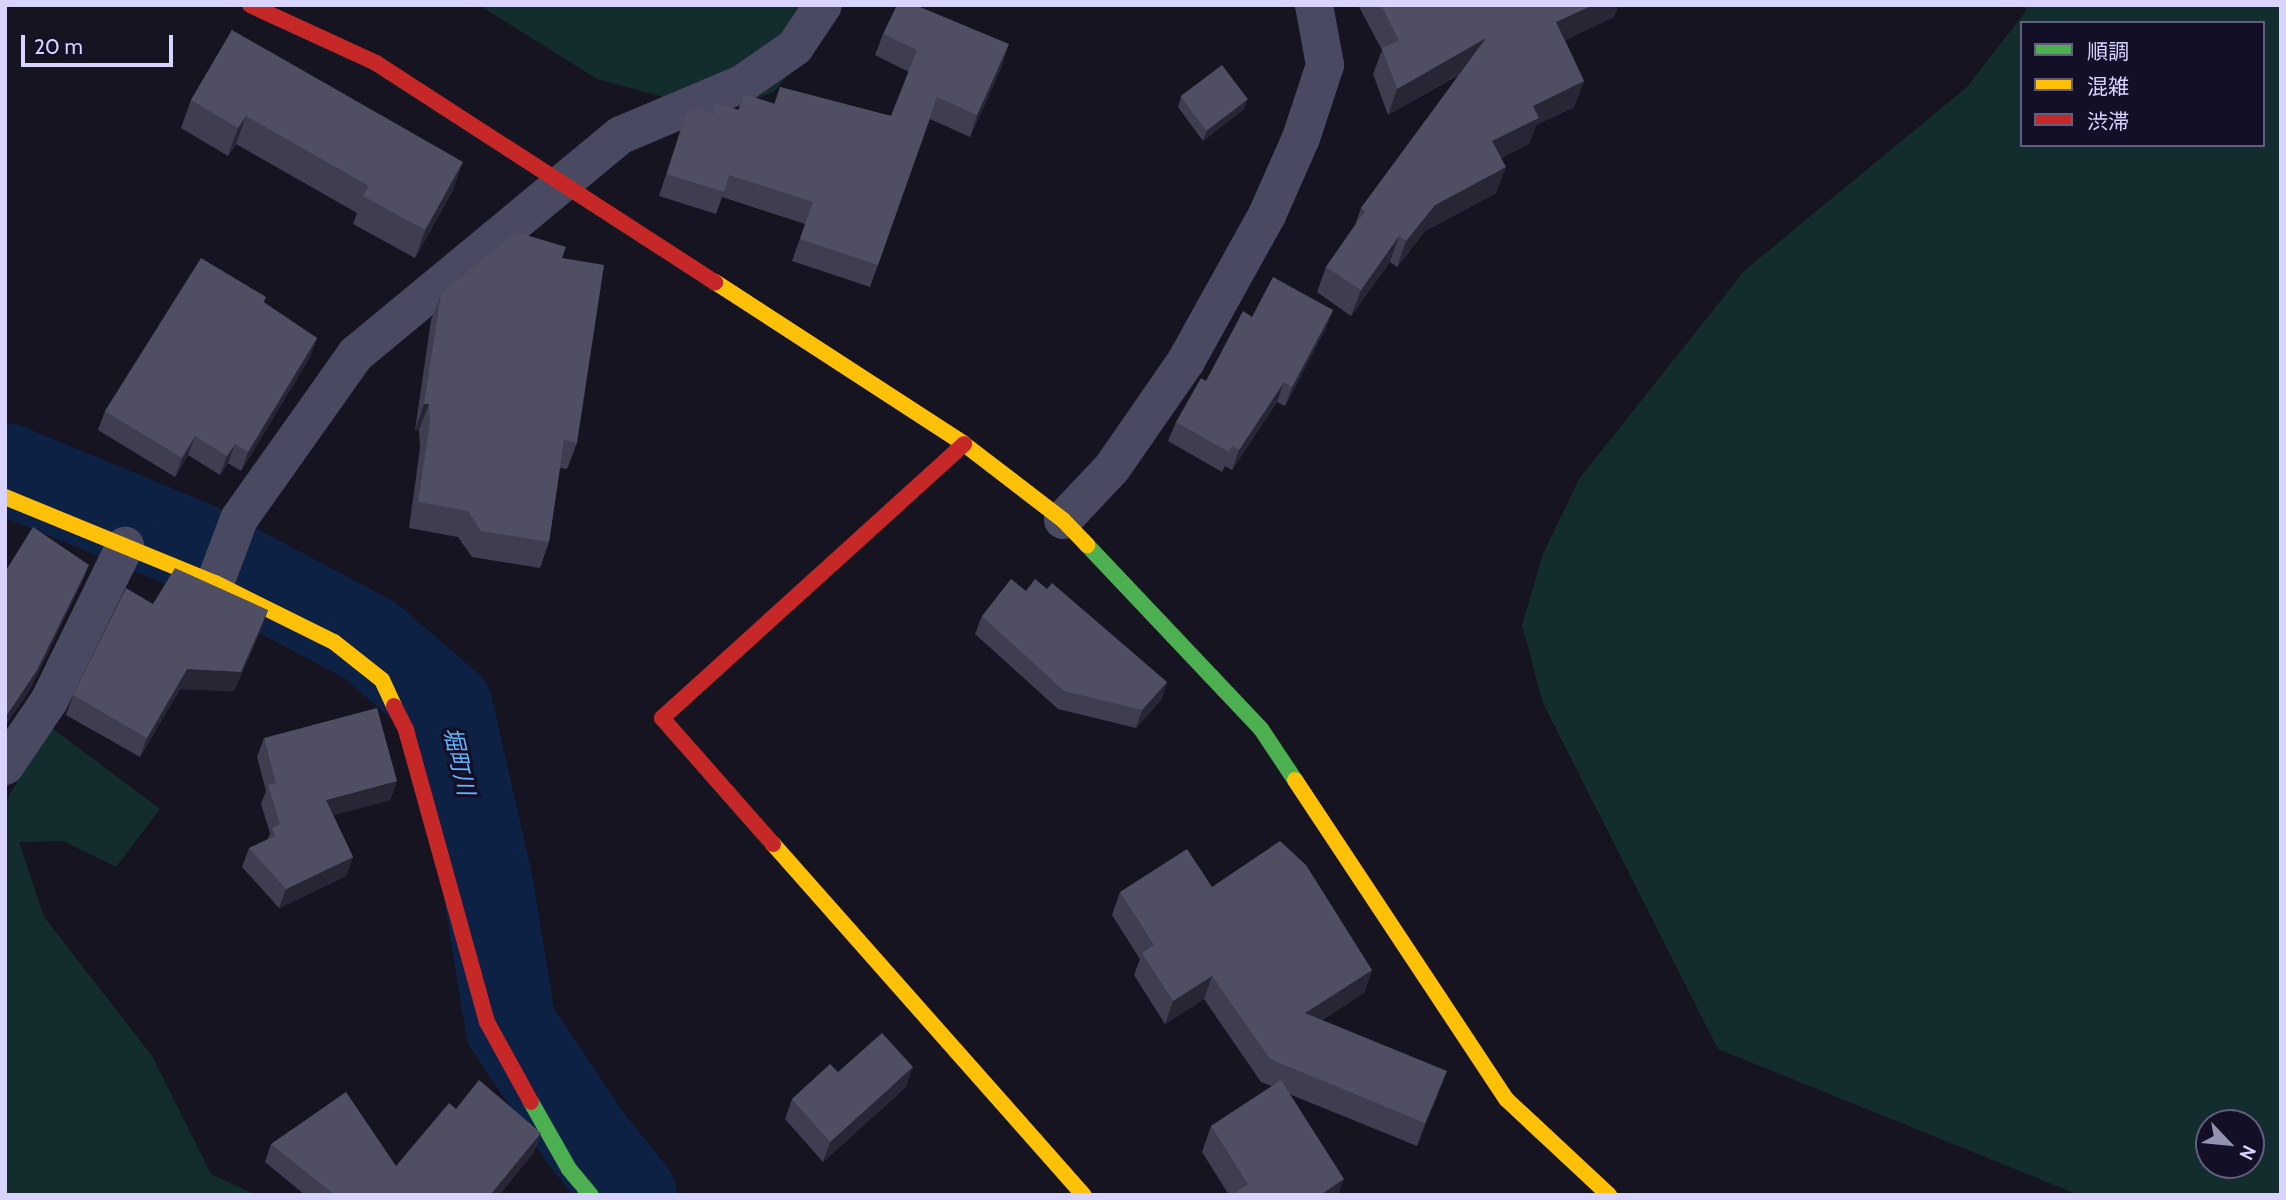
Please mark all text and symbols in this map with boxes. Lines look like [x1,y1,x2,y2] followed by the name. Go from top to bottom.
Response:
[24,21,177,65] scale bar
[2020,21,2265,147] legend
[34,34,83,59] text: 20 m
[2087,39,2129,64] text: 順調
[2087,74,2129,99] text: 混雑
[2087,109,2129,134] text: 渋滞
[438,724,480,798] water label: 堀町川
[2195,1109,2265,1179] north arrow
[2234,1141,2261,1164] text: N

